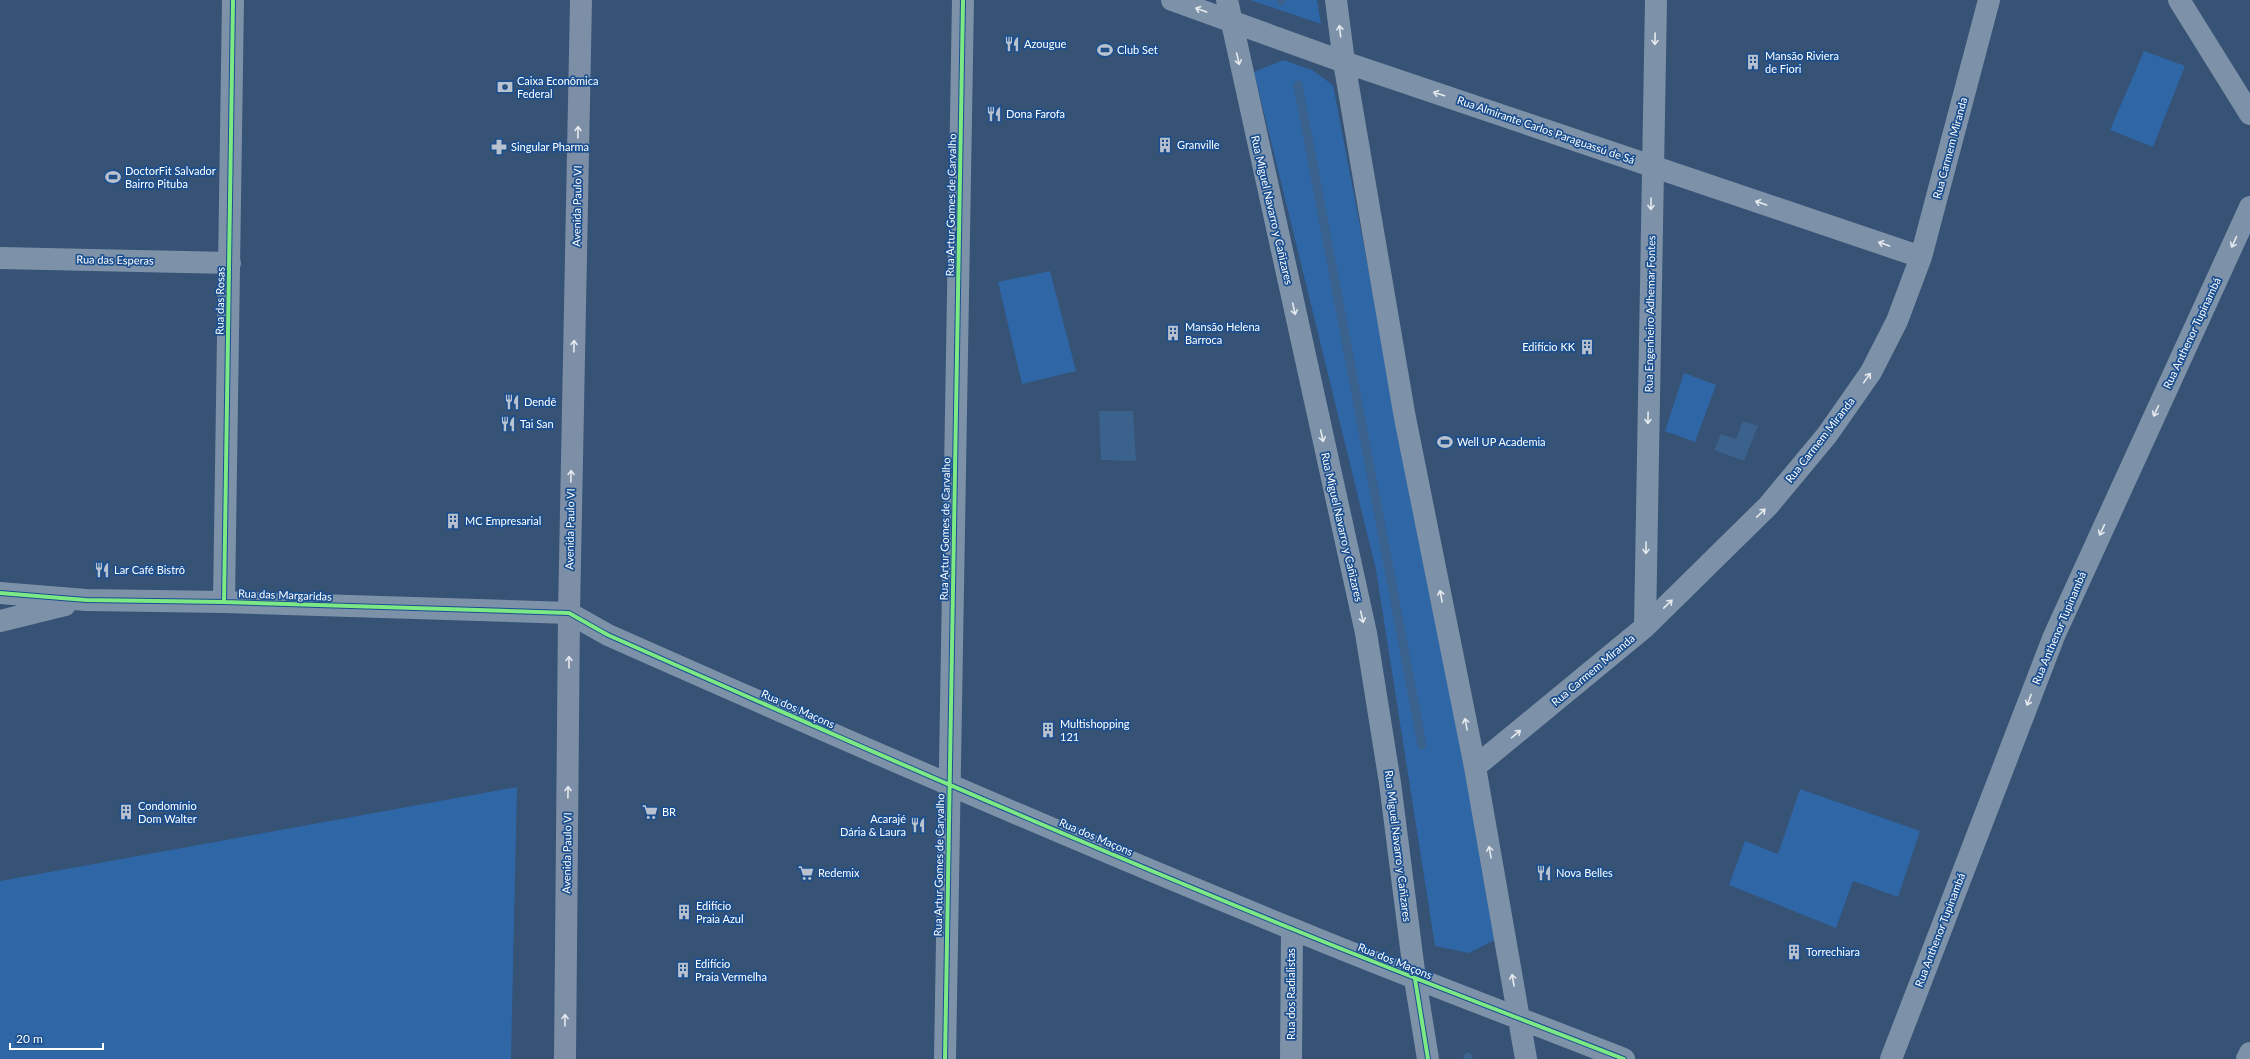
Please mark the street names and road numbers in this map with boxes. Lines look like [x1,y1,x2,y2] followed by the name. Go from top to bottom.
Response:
[1456,93,1637,166] street label: Rua Almirante Carlos Paraguassú de Sá
[1930,96,1969,200] street label: Rua Carmem Miranda
[943,133,958,277] street label: Rua Artur Gomes de Carvalho
[1249,134,1296,286] street label: Rua Miguel Navarro y Cañizares
[569,165,584,247] street label: Avenida Paulo VI
[1642,235,1657,393] street label: Rua Engenheiro Adhemar Fontes
[76,252,154,267] street label: Rua das Esperas
[212,267,227,335] street label: Rua das Rosas
[2160,275,2223,391] street label: Rua Anthenor Tupinambá
[1782,394,1857,485] street label: Rua Carmem Miranda
[1319,451,1366,603] street label: Rua Miguel Navarro y Cañizares
[937,457,952,601] street label: Rua Artur Gomes de Carvalho
[562,488,577,570] street label: Avenida Paulo VI
[2029,569,2088,686] street label: Rua Anthenor Tupinambá
[238,586,332,603] street label: Rua das Margaridas
[1548,631,1637,708] street label: Rua Carmem Miranda
[760,687,837,731] street label: Rua dos Maçons
[1383,769,1414,923] street label: Rua Miguel Navarro y Cañizares
[931,793,946,937] street label: Rua Artur Gomes de Carvalho
[559,812,574,894] street label: Avenida Paulo VI
[1057,815,1135,858] street label: Rua dos Maçons
[1912,871,1967,989] street label: Rua Anthenor Tupinambá
[1356,940,1434,981] street label: Rua dos Maçons
[1284,948,1297,1040] street label: Rua dos Radialistas

